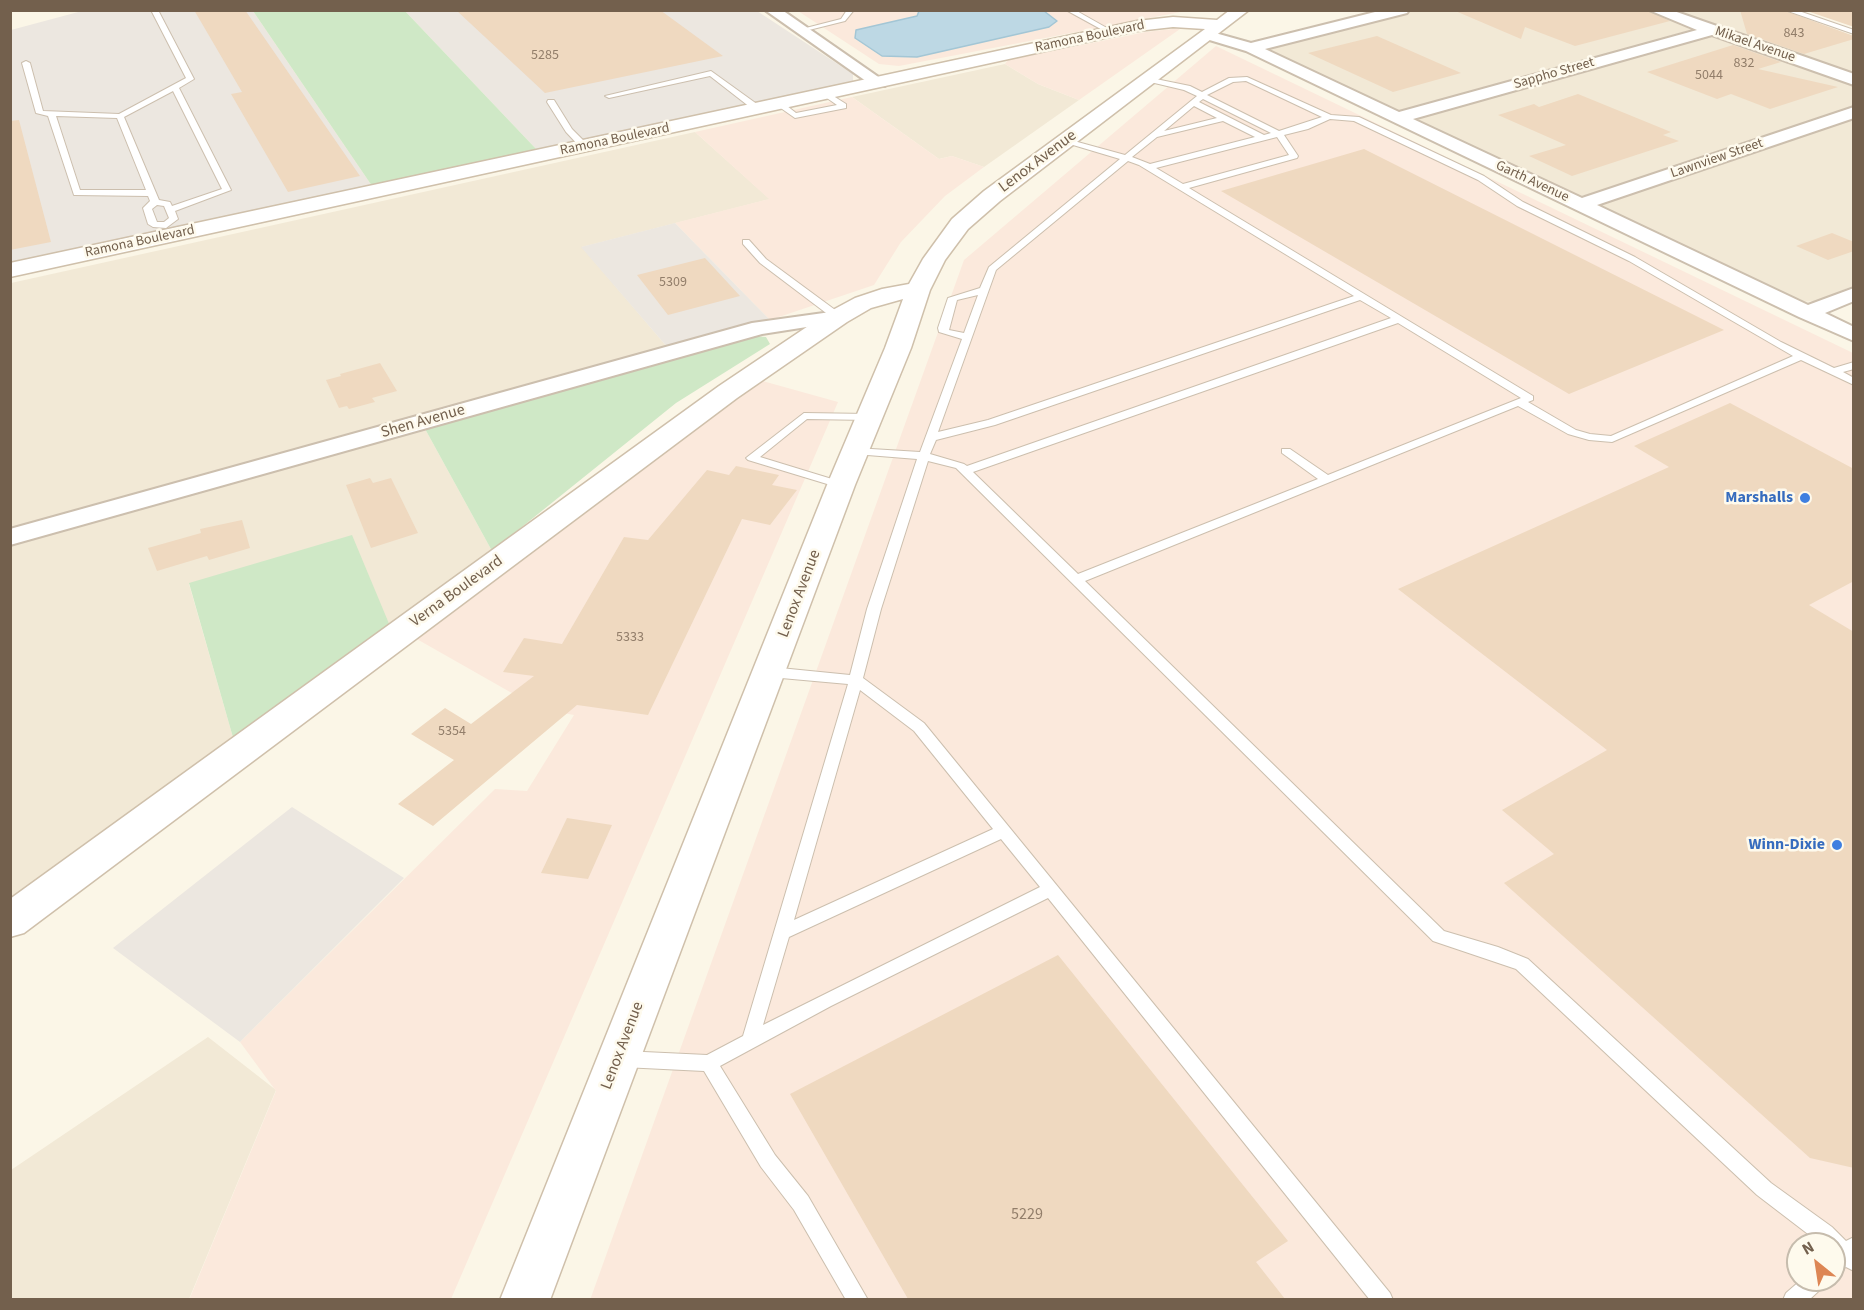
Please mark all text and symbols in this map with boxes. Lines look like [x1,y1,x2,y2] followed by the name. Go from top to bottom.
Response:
[1034,17,1146,57] street label: Ramona Boulevard
[1713,23,1797,67] street label: Mikael Avenue
[1784,26,1804,42] house number: 843
[531,48,559,64] house number: 5285
[1512,54,1596,94] street label: Sappho Street
[1734,56,1754,72] house number: 832
[1695,68,1723,84] house number: 5044
[559,120,671,160] street label: Ramona Boulevard
[995,127,1081,197] street label: Lenox Avenue
[1669,135,1765,183] street label: Lawnview Street
[1493,158,1571,206] street label: Garth Avenue
[84,222,196,262] street label: Ramona Boulevard
[659,275,687,291] house number: 5309
[379,401,467,443] street label: Shen Avenue
[1725,488,1793,508] place label: Marshalls
[1798,491,1812,505] marker: Marshalls
[774,547,826,641] street label: Lenox Avenue
[407,552,507,632] street label: Verna Boulevard
[616,630,644,646] house number: 5333
[438,724,466,740] house number: 5354
[1748,835,1825,855] place label: Winn-Dixie
[1830,838,1844,852] marker: Winn-Dixie
[597,999,649,1093] street label: Lenox Avenue
[1011,1205,1043,1225] house number: 5229
[1786,1232,1846,1292] north arrow
[1798,1236,1818,1260] text: N

